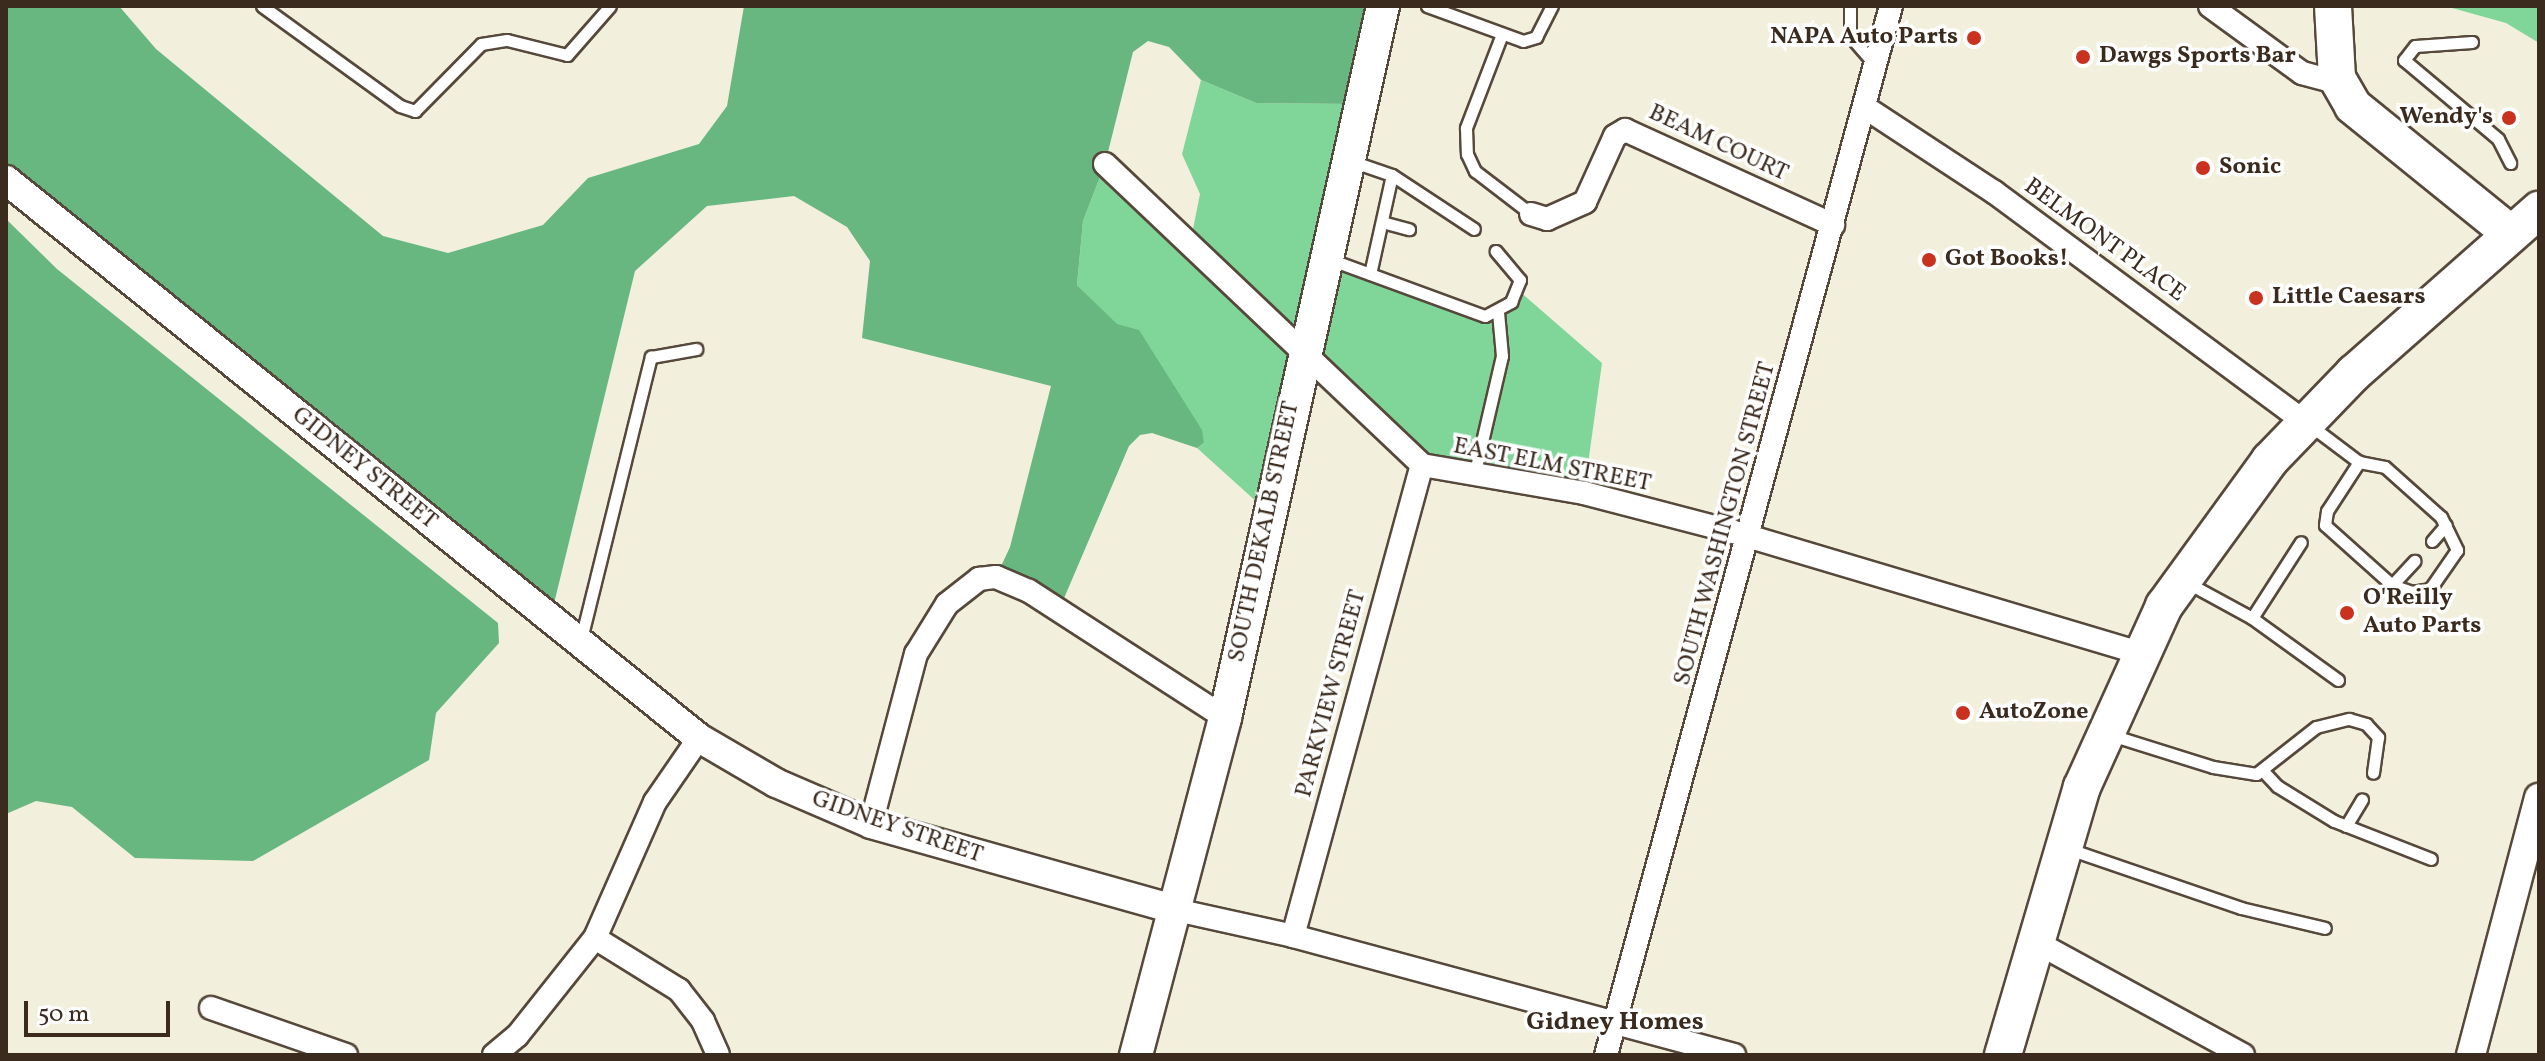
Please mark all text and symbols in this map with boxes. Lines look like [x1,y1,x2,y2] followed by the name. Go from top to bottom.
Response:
[1770,24,1958,52] place label: NAPA Auto Parts
[1965,29,1983,47] marker: NAPA Auto Parts
[2099,43,2296,71] place label: Dawgs Sports Bar
[2074,48,2092,66] marker: Dawgs Sports Bar
[1644,99,1792,189] street label: BEAM COURT
[2399,104,2493,132] place label: Wendy's
[2500,109,2518,127] marker: Wendy's
[2219,154,2281,182] place label: Sonic
[2194,159,2212,177] marker: Sonic
[2017,173,2191,309] street label: BELMONT PLACE
[1945,246,2069,274] place label: Got Books!
[1920,251,1938,269] marker: Got Books!
[2272,284,2426,312] place label: Little Caesars
[2247,289,2265,307] marker: Little Caesars
[1669,359,1783,689] street label: SOUTH WASHINGTON STREET
[1223,399,1307,665] street label: SOUTH DEKALB STREET
[285,401,443,537] street label: GIDNEY STREET
[1450,433,1654,499] street label: EAST ELM STREET
[2363,585,2481,641] place label: O'Reilly Auto Parts
[1290,587,1374,801] street label: PARKVIEW STREET
[2338,604,2356,622] marker: O'Reilly Auto Parts
[1979,699,2088,727] place label: AutoZone
[1954,704,1972,722] marker: AutoZone
[807,785,987,871] street label: GIDNEY STREET
[28,985,174,1035] scale bar
[38,998,90,1032] text: 50 m
[1526,1007,1704,1039] district label: Gidney Homes

